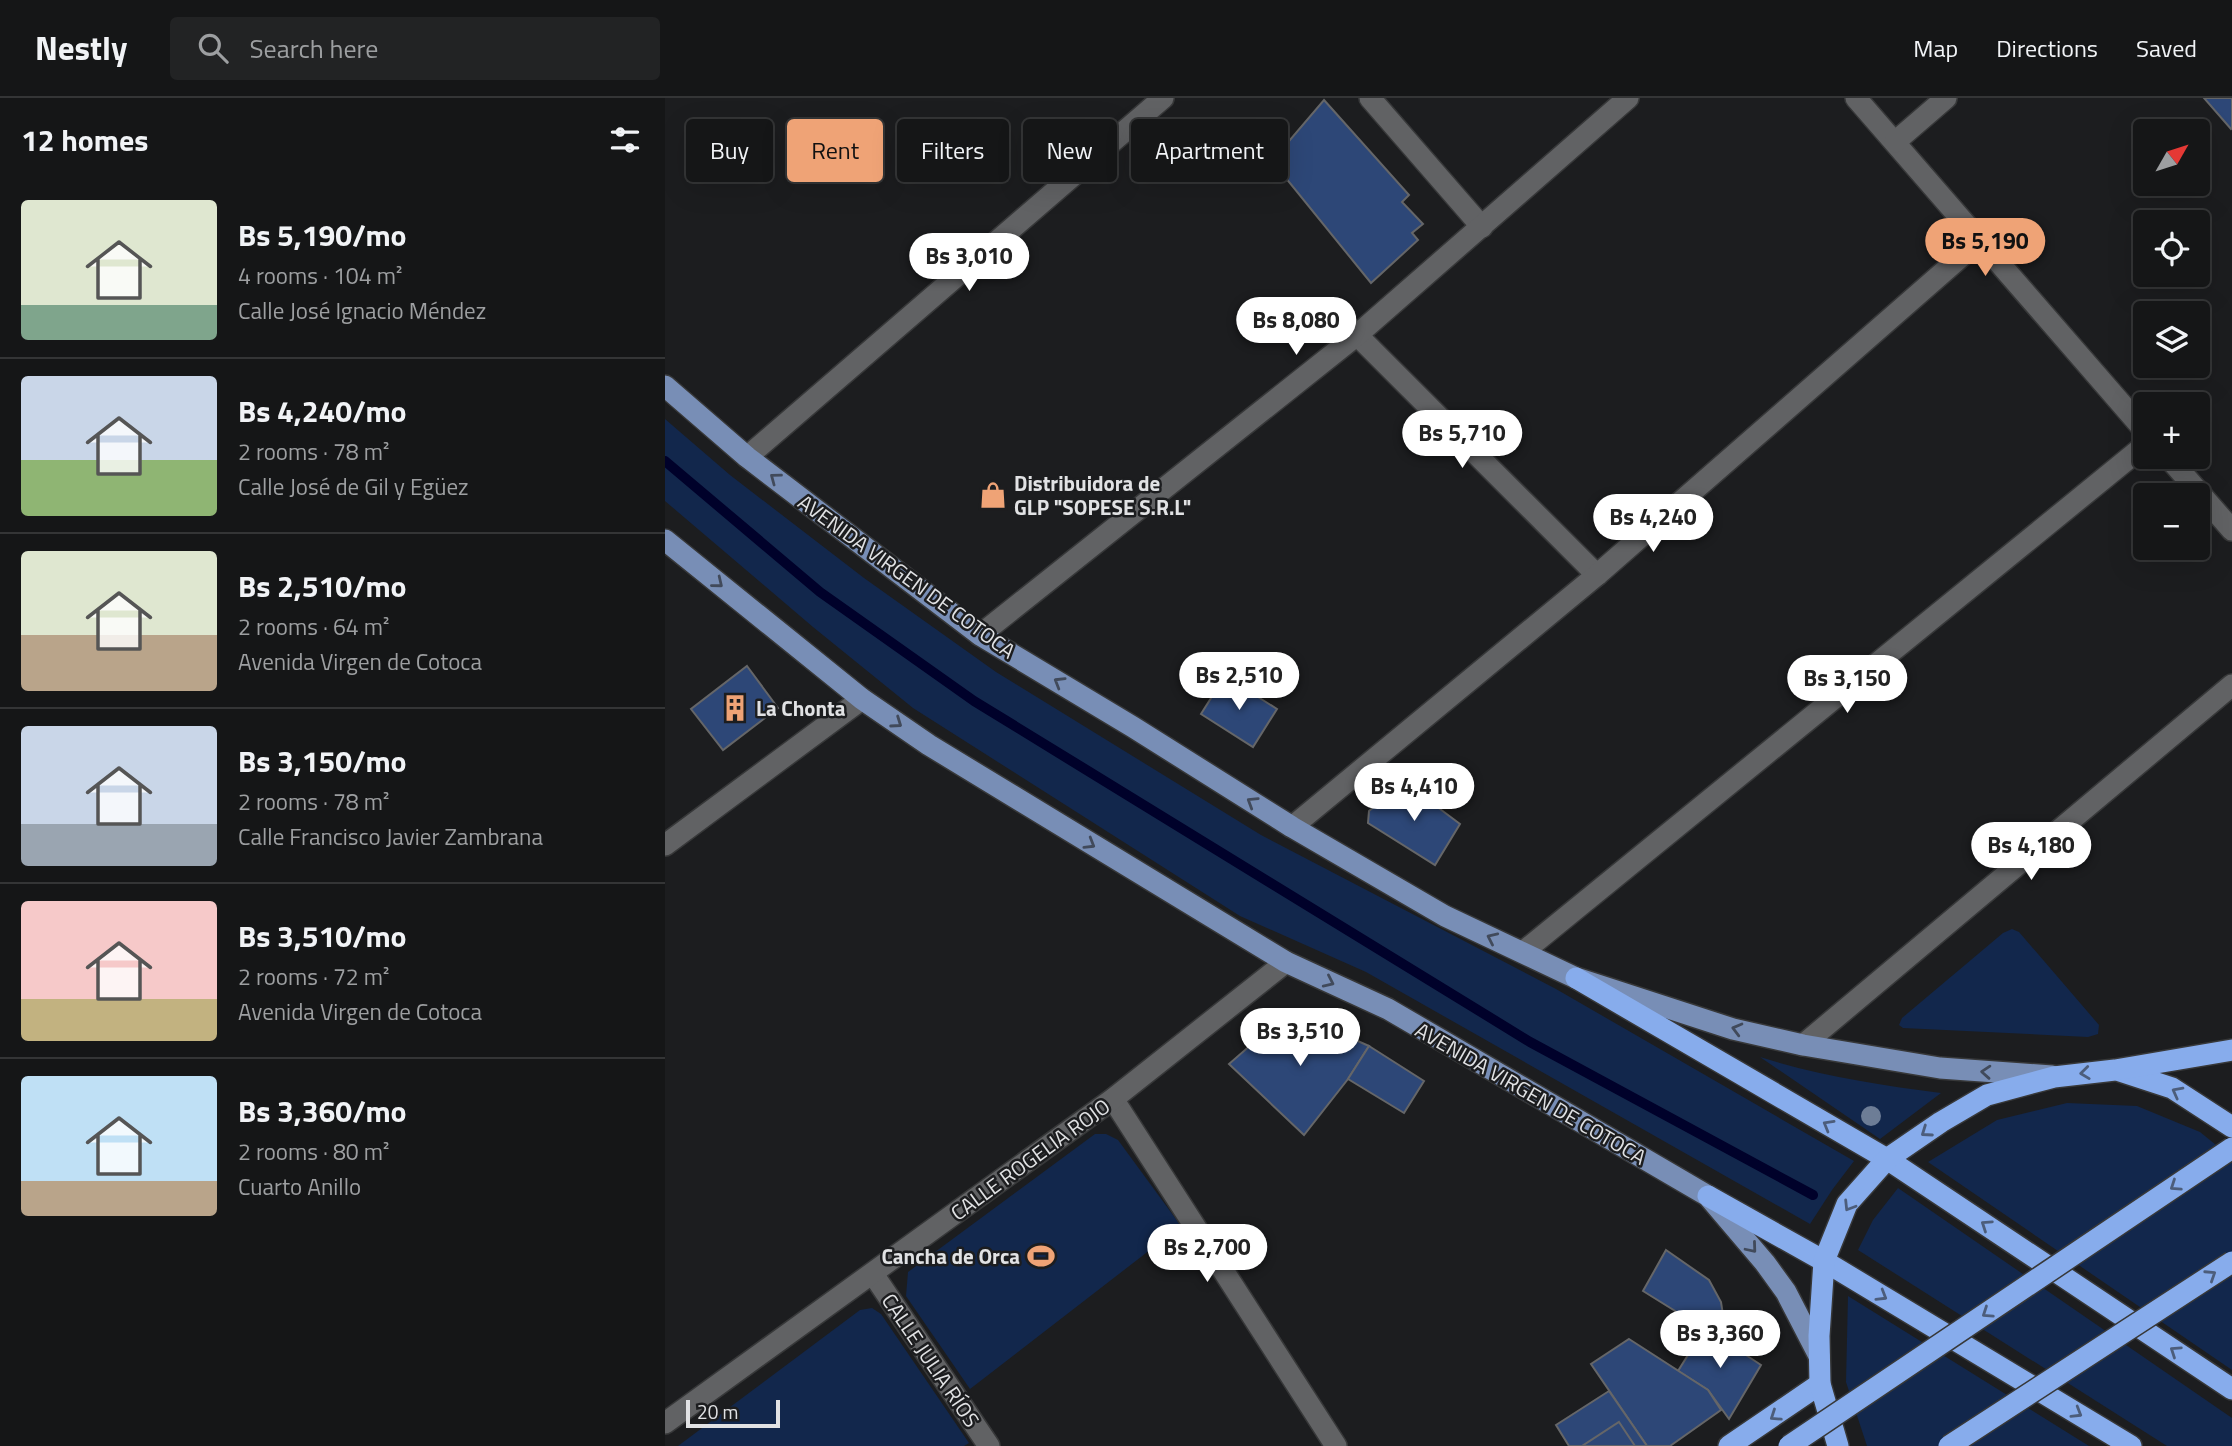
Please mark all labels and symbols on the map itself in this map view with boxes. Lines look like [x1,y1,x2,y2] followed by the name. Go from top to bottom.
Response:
[2133,119,2210,196] north arrow
[1913,218,2057,278] pin: Bs 5,190
[897,234,1041,293] pin: Bs 3,010
[1224,298,1368,357] pin: Bs 8,080
[1390,410,1534,470] pin: Bs 5,710
[1014,467,1191,523] place label: Distribuidora de GLP "SOPESE S.R.L"
[770,474,783,487] one-way arrow
[978,480,1008,510] shop icon: Distribuidora de GLP "SOPESE S.R.L"
[792,486,1023,666] street label: AVENIDA VIRGEN DE COTOCA
[1581,494,1725,554] pin: Bs 4,240
[711,574,723,587] one-way arrow
[1167,652,1311,712] pin: Bs 2,510
[1775,656,1919,715] pin: Bs 3,150
[1053,677,1066,690] one-way arrow
[756,692,846,724] place label: La Chonta
[720,693,750,723] building icon: La Chonta
[889,715,902,727] one-way arrow
[1342,764,1486,823] pin: Bs 4,410
[1247,797,1260,810] one-way arrow
[1959,822,2103,882] pin: Bs 4,180
[1082,835,1095,848] one-way arrow
[1487,932,1500,946] one-way arrow
[1322,974,1334,988] one-way arrow
[1228,1009,1372,1068] pin: Bs 3,510
[1410,1014,1653,1173] street label: AVENIDA VIRGEN DE COTOCA
[1731,1023,1743,1038] one-way arrow
[1980,1065,1991,1080] one-way arrow
[2079,1065,2090,1080] one-way arrow
[2171,1086,2184,1100] one-way arrow
[944,1090,1116,1228] street label: CALLE ROGELIA ROJO
[1823,1120,1835,1133] one-way arrow
[1921,1124,1934,1137] one-way arrow
[2170,1177,2183,1190] one-way arrow
[1844,1198,1857,1211] one-way arrow
[1981,1221,1994,1233] one-way arrow
[1135,1224,1279,1284] pin: Bs 2,700
[1744,1239,1756,1252] one-way arrow
[881,1240,1020,1272] place label: Cancha de Orca
[1026,1241,1056,1271] sports icon: Cancha de Orca
[2204,1271,2217,1284] one-way arrow
[874,1287,988,1433] street label: CALLE JULIA RÍOS
[1875,1288,1888,1301] one-way arrow
[1982,1305,1995,1317] one-way arrow
[1648,1310,1792,1370] pin: Bs 3,360
[2170,1347,2183,1359] one-way arrow
[686,1397,781,1429] scale bar
[2070,1405,2083,1418] one-way arrow
[1770,1407,1783,1420] one-way arrow

